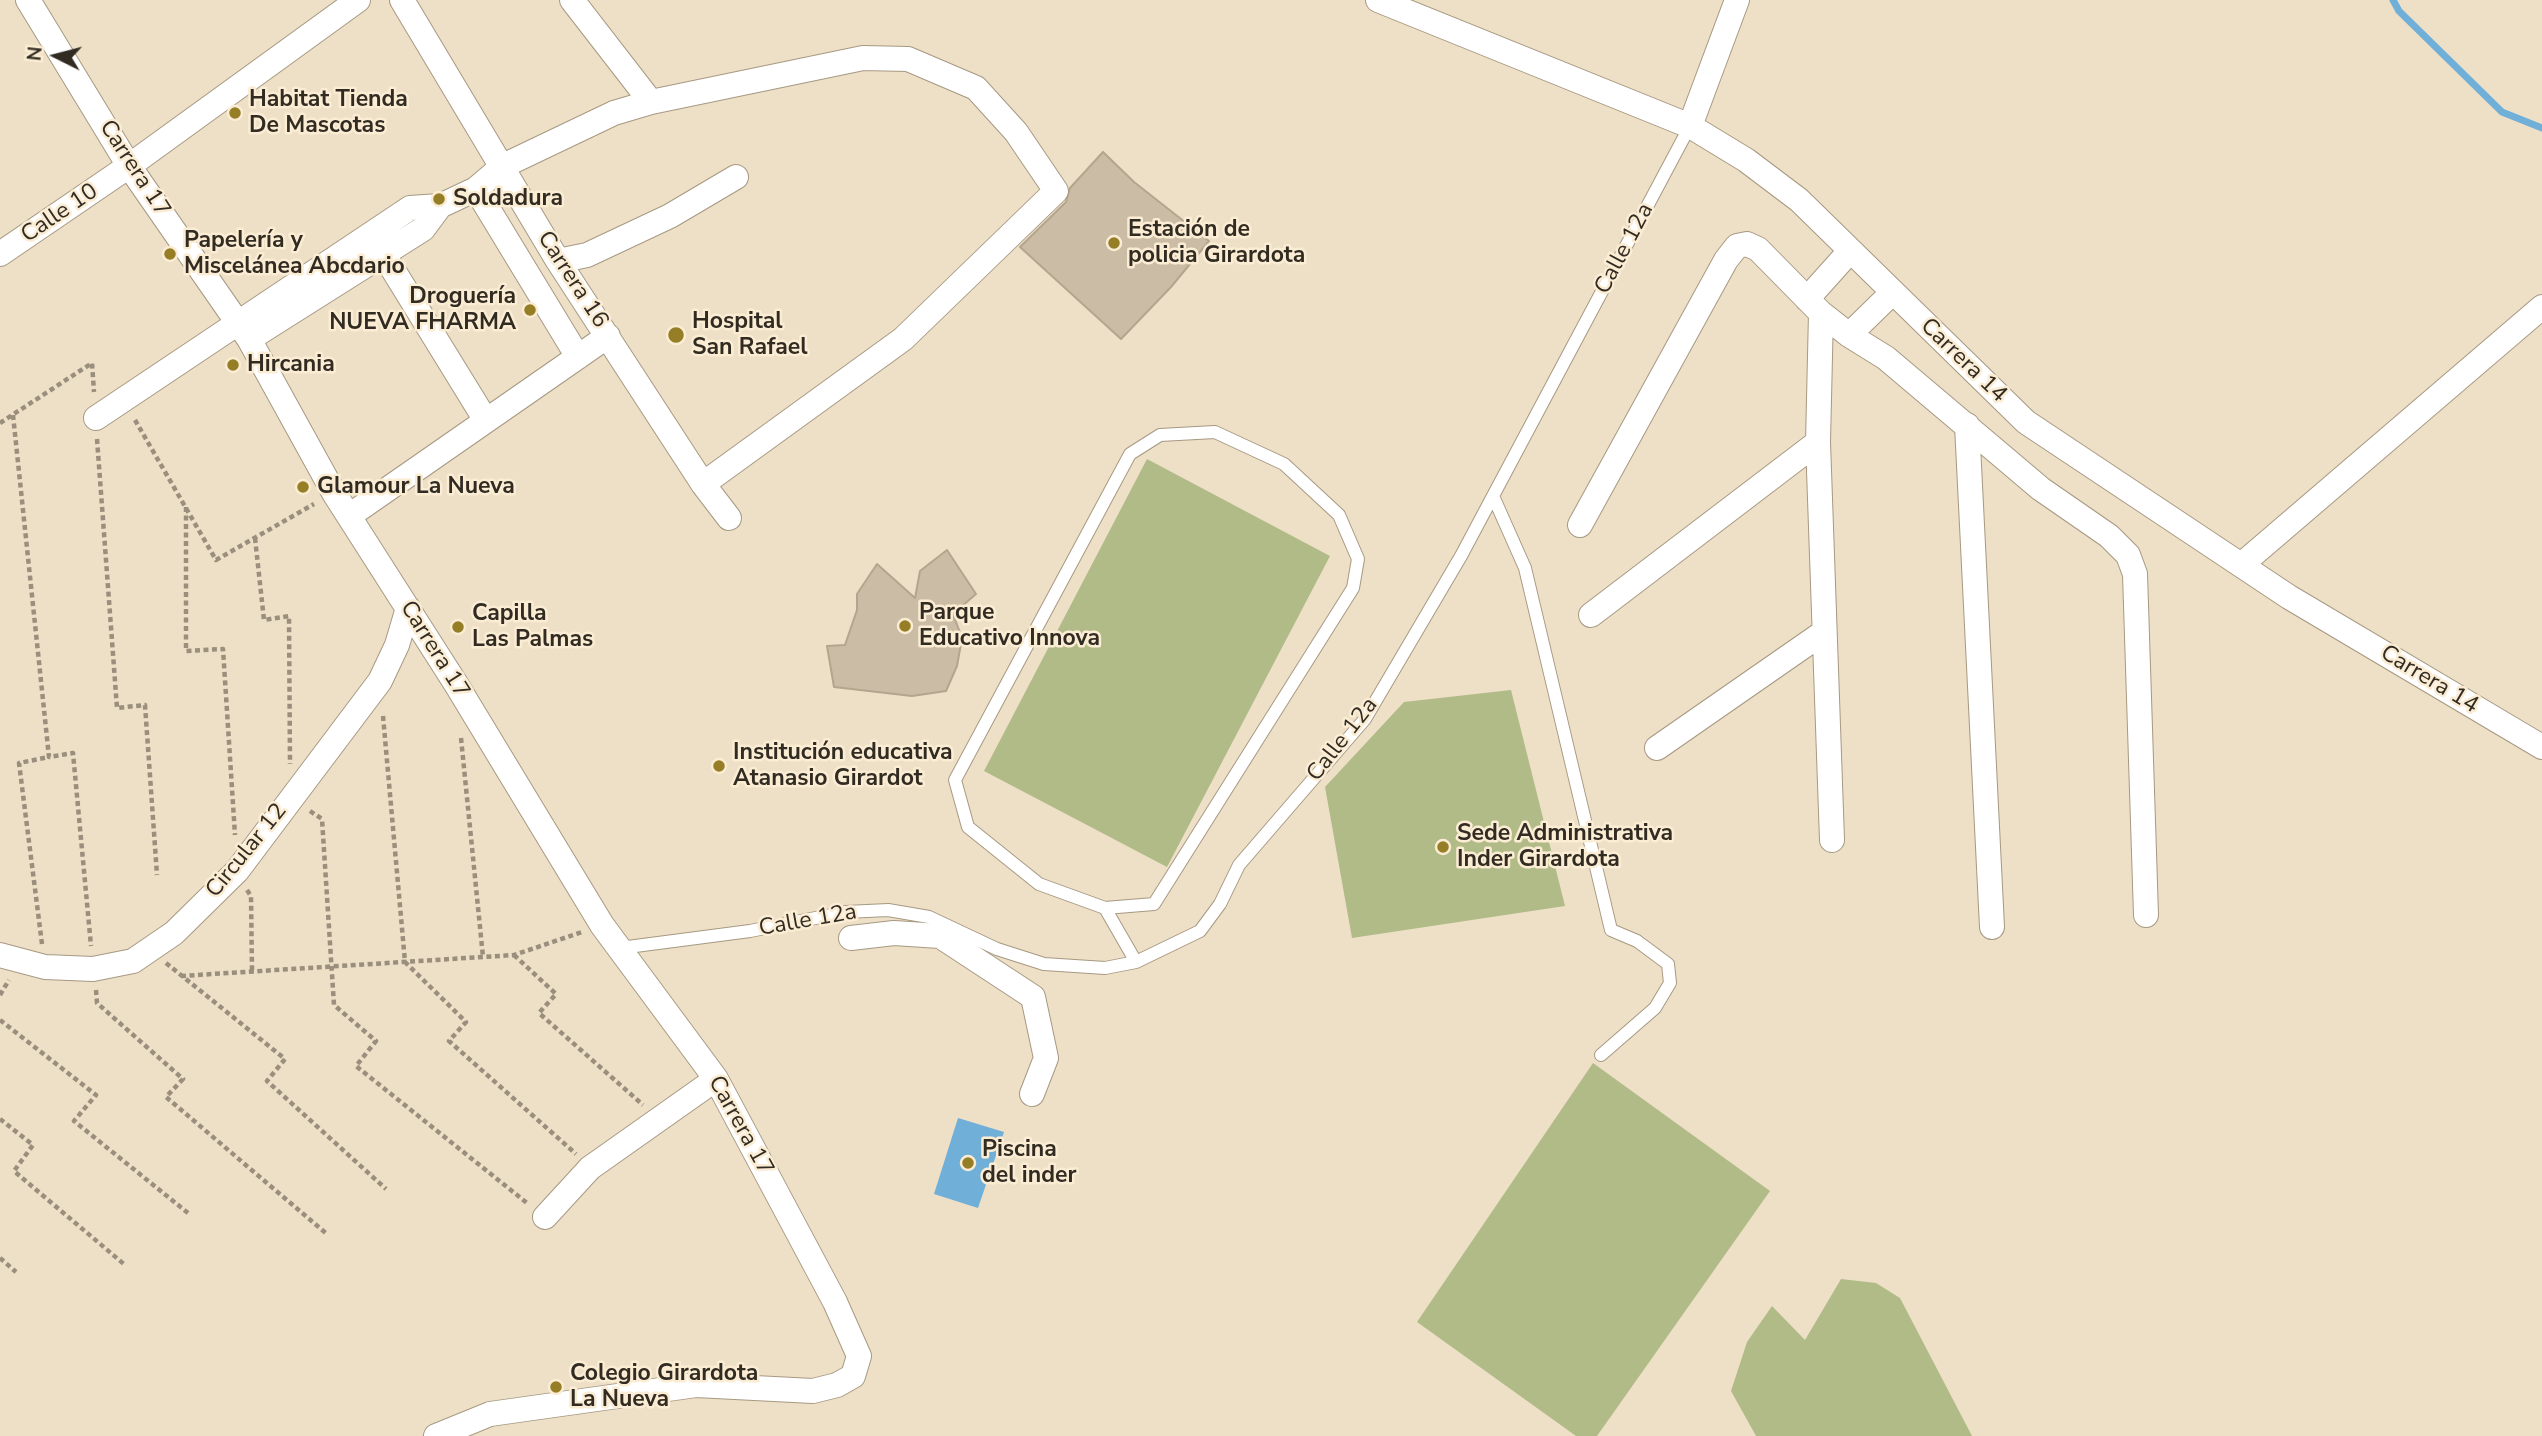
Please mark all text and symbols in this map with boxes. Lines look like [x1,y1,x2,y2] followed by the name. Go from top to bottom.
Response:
[21,21,91,91] north arrow
[21,45,49,62] text: N
[249,86,408,140] place label: Habitat Tienda De Mascotas
[227,105,243,121] marker: Habitat Tienda De Mascotas
[93,115,175,223] street label: Carrera 17
[16,178,104,250] street label: Calle 10
[453,185,563,213] place label: Soldadura
[431,191,447,207] marker: Soldadura
[1590,199,1660,299] street label: Calle 12a
[1128,216,1305,270] place label: Estación de policia Girardota
[531,226,613,334] street label: Carrera 16
[184,227,405,281] place label: Papelería y Miscelánea Abcdario
[1106,235,1122,251] marker: Estación de policia Girardota
[162,246,178,262] marker: Papelería y Miscelánea Abcdario
[329,283,516,337] place label: Droguería NUEVA FHARMA
[522,302,538,318] marker: Droguería NUEVA FHARMA
[692,308,808,362] place label: Hospital San Rafael
[1914,313,2012,409] street label: Carrera 14
[666,325,686,345] marker: Hospital San Rafael
[247,351,335,379] place label: Hircania
[225,357,241,373] marker: Hircania
[317,473,515,501] place label: Glamour La Nueva
[295,479,311,495] marker: Glamour La Nueva
[393,596,475,704] street label: Carrera 17
[919,599,1100,653] place label: Parque Educativo Innova
[472,600,593,654] place label: Capilla Las Palmas
[897,618,913,634] marker: Parque Educativo Innova
[450,619,466,635] marker: Capilla Las Palmas
[2375,640,2483,720] street label: Carrera 14
[1302,693,1384,787] street label: Calle 12a
[733,739,953,793] place label: Institución educativa Atanasio Girardot
[711,758,727,774] marker: Institución educativa Atanasio Girardot
[201,798,293,904] street label: Circular 12
[1457,820,1673,874] place label: Sede Administrativa Inder Girardota
[1435,839,1451,855] marker: Sede Administrativa Inder Girardota
[757,899,859,943] street label: Calle 12a
[701,1071,779,1181] street label: Carrera 17
[982,1136,1076,1190] place label: Piscina del inder
[960,1155,976,1171] marker: Piscina del inder
[570,1360,758,1414] place label: Colegio Girardota La Nueva
[548,1379,564,1395] marker: Colegio Girardota La Nueva

